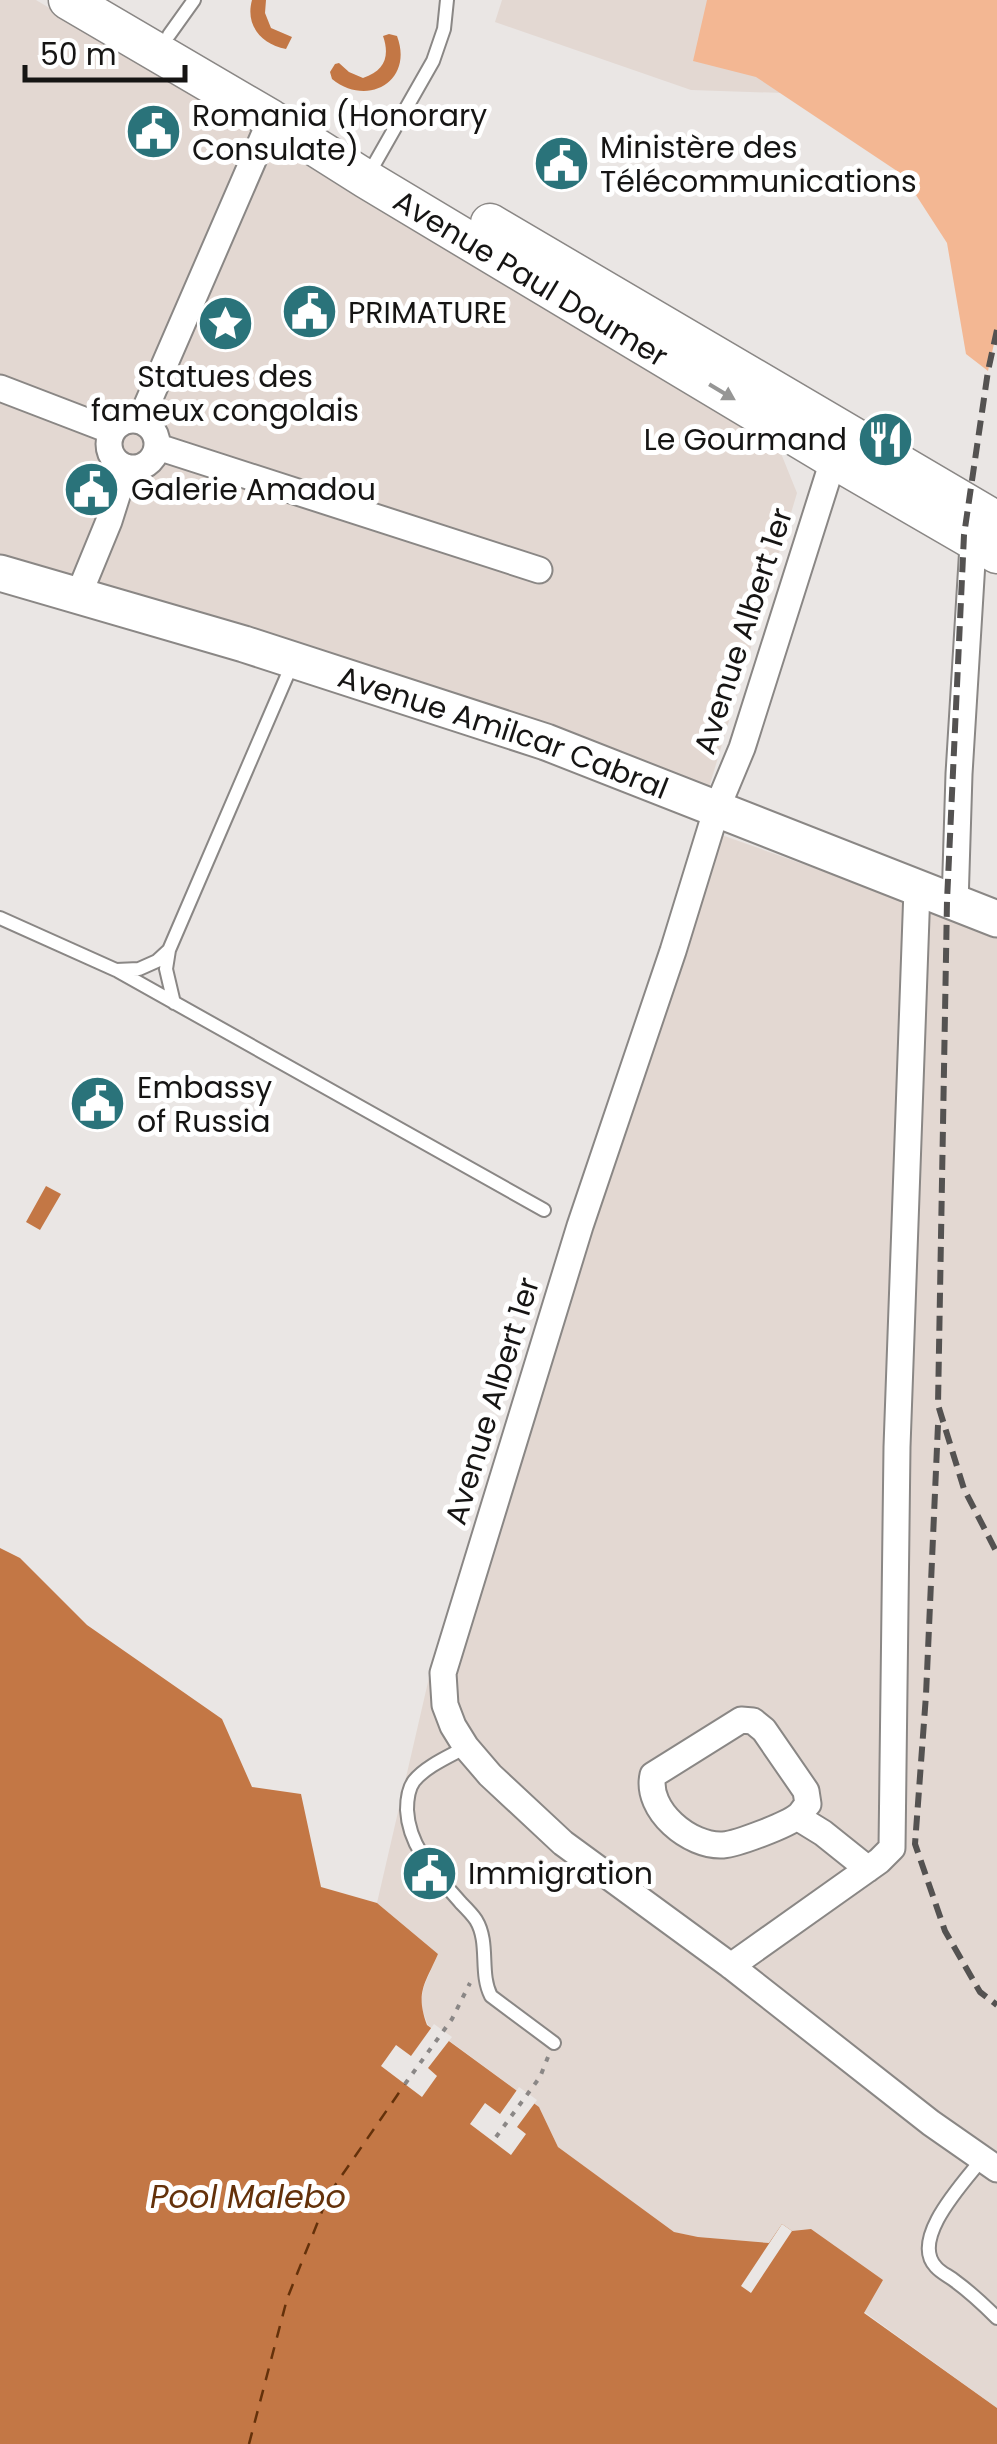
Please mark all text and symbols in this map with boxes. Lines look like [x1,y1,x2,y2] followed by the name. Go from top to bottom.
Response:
[25,20,185,82] scale bar
[40,33,117,76] text: 50 m
[192,94,487,171] place label: Romania (Honorary Consulate)
[123,102,183,162] public building icon: Romania (Honorary Consulate)
[600,126,917,203] place label: Ministère des Télécommunications
[531,134,591,194] public building icon: Ministère des Télécommunications
[386,179,676,377] street label: Avenue Paul Doumer
[279,282,339,342] public building icon: PRIMATURE
[348,291,507,334] place label: PRIMATURE
[195,293,255,353] place icon: Statues des fameux congolais
[91,355,359,432] place label: Statues des fameux congolais
[708,383,736,400] one-way arrow
[856,409,916,469] restaurant icon: Le Gourmand
[644,418,847,461] place label: Le Gourmand
[62,459,122,519] public building icon: Galerie Amadou
[131,468,376,511] place label: Galerie Amadou
[683,502,803,760] street label: Avenue Albert 1er
[333,655,675,809] street label: Avenue Amilcar Cabral
[137,1066,272,1143] place label: Embassy of Russia
[68,1074,128,1134] public building icon: Embassy of Russia
[434,1272,550,1530] street label: Avenue Albert 1er
[399,1843,459,1903] public building icon: Immigration
[468,1852,653,1895] place label: Immigration
[150,2174,346,2219] water label: Pool Malebo

